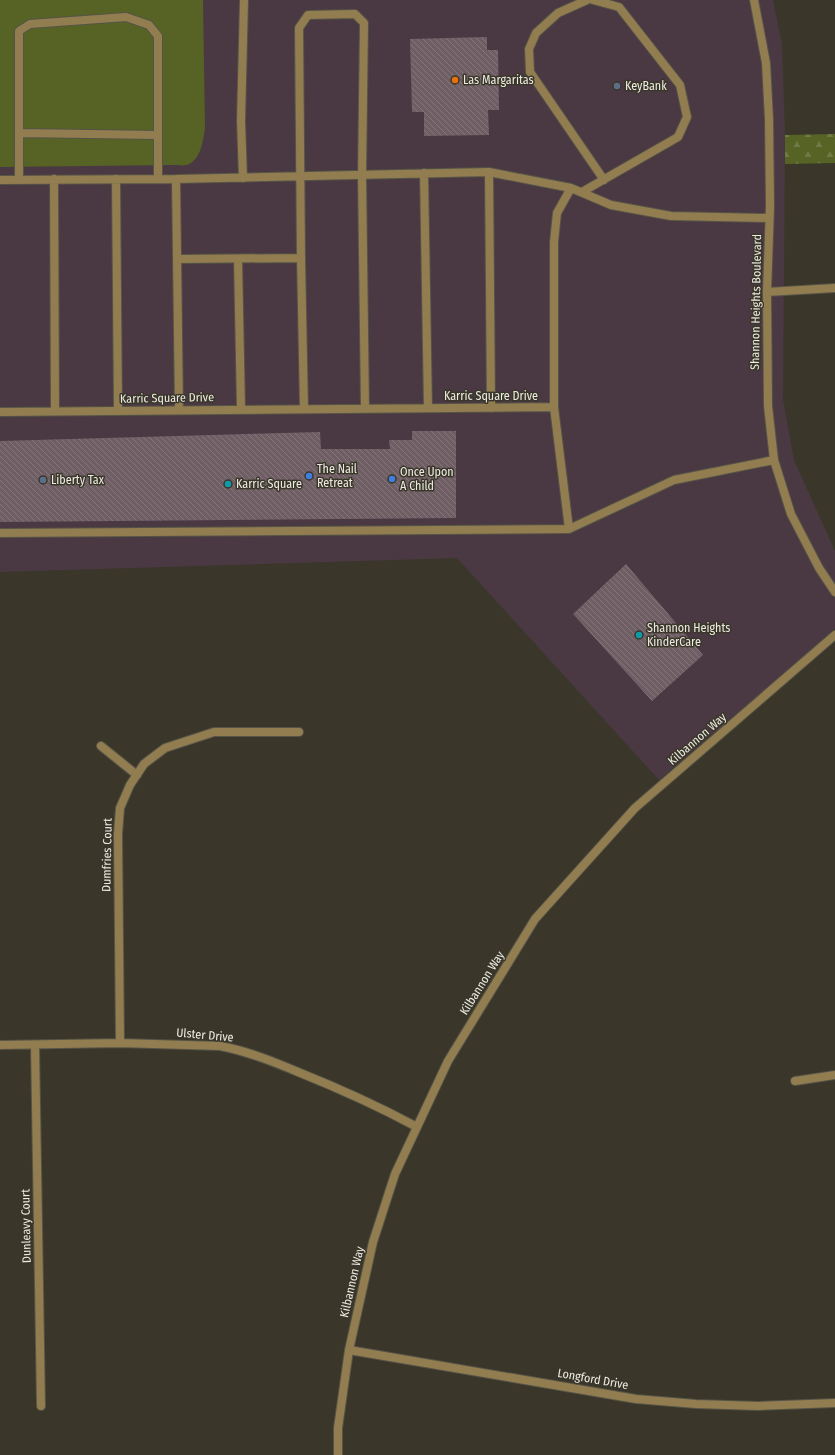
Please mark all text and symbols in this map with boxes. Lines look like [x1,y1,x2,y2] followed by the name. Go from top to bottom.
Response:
[463,73,534,87] place label: Las Margaritas
[450,75,460,85] marker: Las Margaritas
[625,79,667,93] place label: KeyBank
[612,81,622,91] marker: KeyBank
[748,234,764,370] street label: Shannon Heights Boulevard
[444,389,538,403] street label: Karric Square Drive
[120,390,214,406] street label: Karric Square Drive
[317,462,357,490] place label: The Nail Retreat
[400,465,454,493] place label: Once Upon A Child
[304,471,314,481] marker: The Nail Retreat
[51,473,105,487] place label: Liberty Tax
[387,474,397,484] marker: Once Upon A Child
[38,475,48,485] marker: Liberty Tax
[236,477,302,491] place label: Karric Square
[223,479,233,489] marker: Karric Square
[647,621,731,649] place label: Shannon Heights KinderCare
[634,630,644,640] marker: Shannon Heights KinderCare
[665,710,729,768] street label: Kilbannon Way
[99,818,115,892] street label: Dumfries Court
[457,948,507,1017] street label: Kilbannon Way
[176,1026,234,1044] street label: Ulster Drive
[18,1189,34,1263] street label: Dunleavy Court
[337,1244,367,1319] street label: Kilbannon Way
[556,1366,630,1392] street label: Longford Drive

